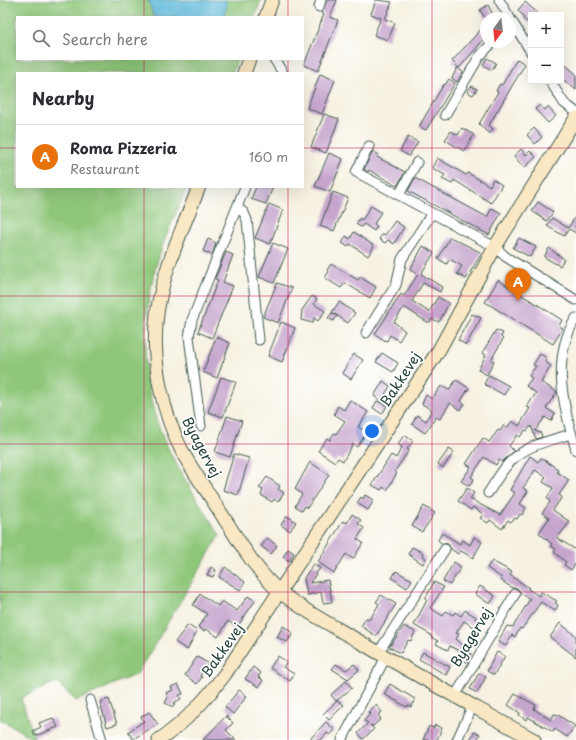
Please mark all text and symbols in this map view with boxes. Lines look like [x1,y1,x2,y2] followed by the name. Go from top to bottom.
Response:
[480,12,516,48] north arrow
[528,12,564,84] map controls
[528,12,564,48] button: +
[16,16,304,60] search box
[30,27,52,49] icon: search
[62,27,148,50] text: Search here
[528,48,564,84] button: −
[32,85,94,111] text: Nearby
[70,136,177,159] text: Roma Pizzeria
[40,147,50,166] text: A
[249,147,288,166] text: 160 m
[70,159,140,178] text: Restaurant
[505,268,531,301] pin: A
[374,347,426,411] street label: Bakkevej
[177,413,227,481] street label: Byagervej
[362,421,382,441] your location
[445,603,497,671] street label: Byagervej
[196,619,248,681] street label: Bakkevej

